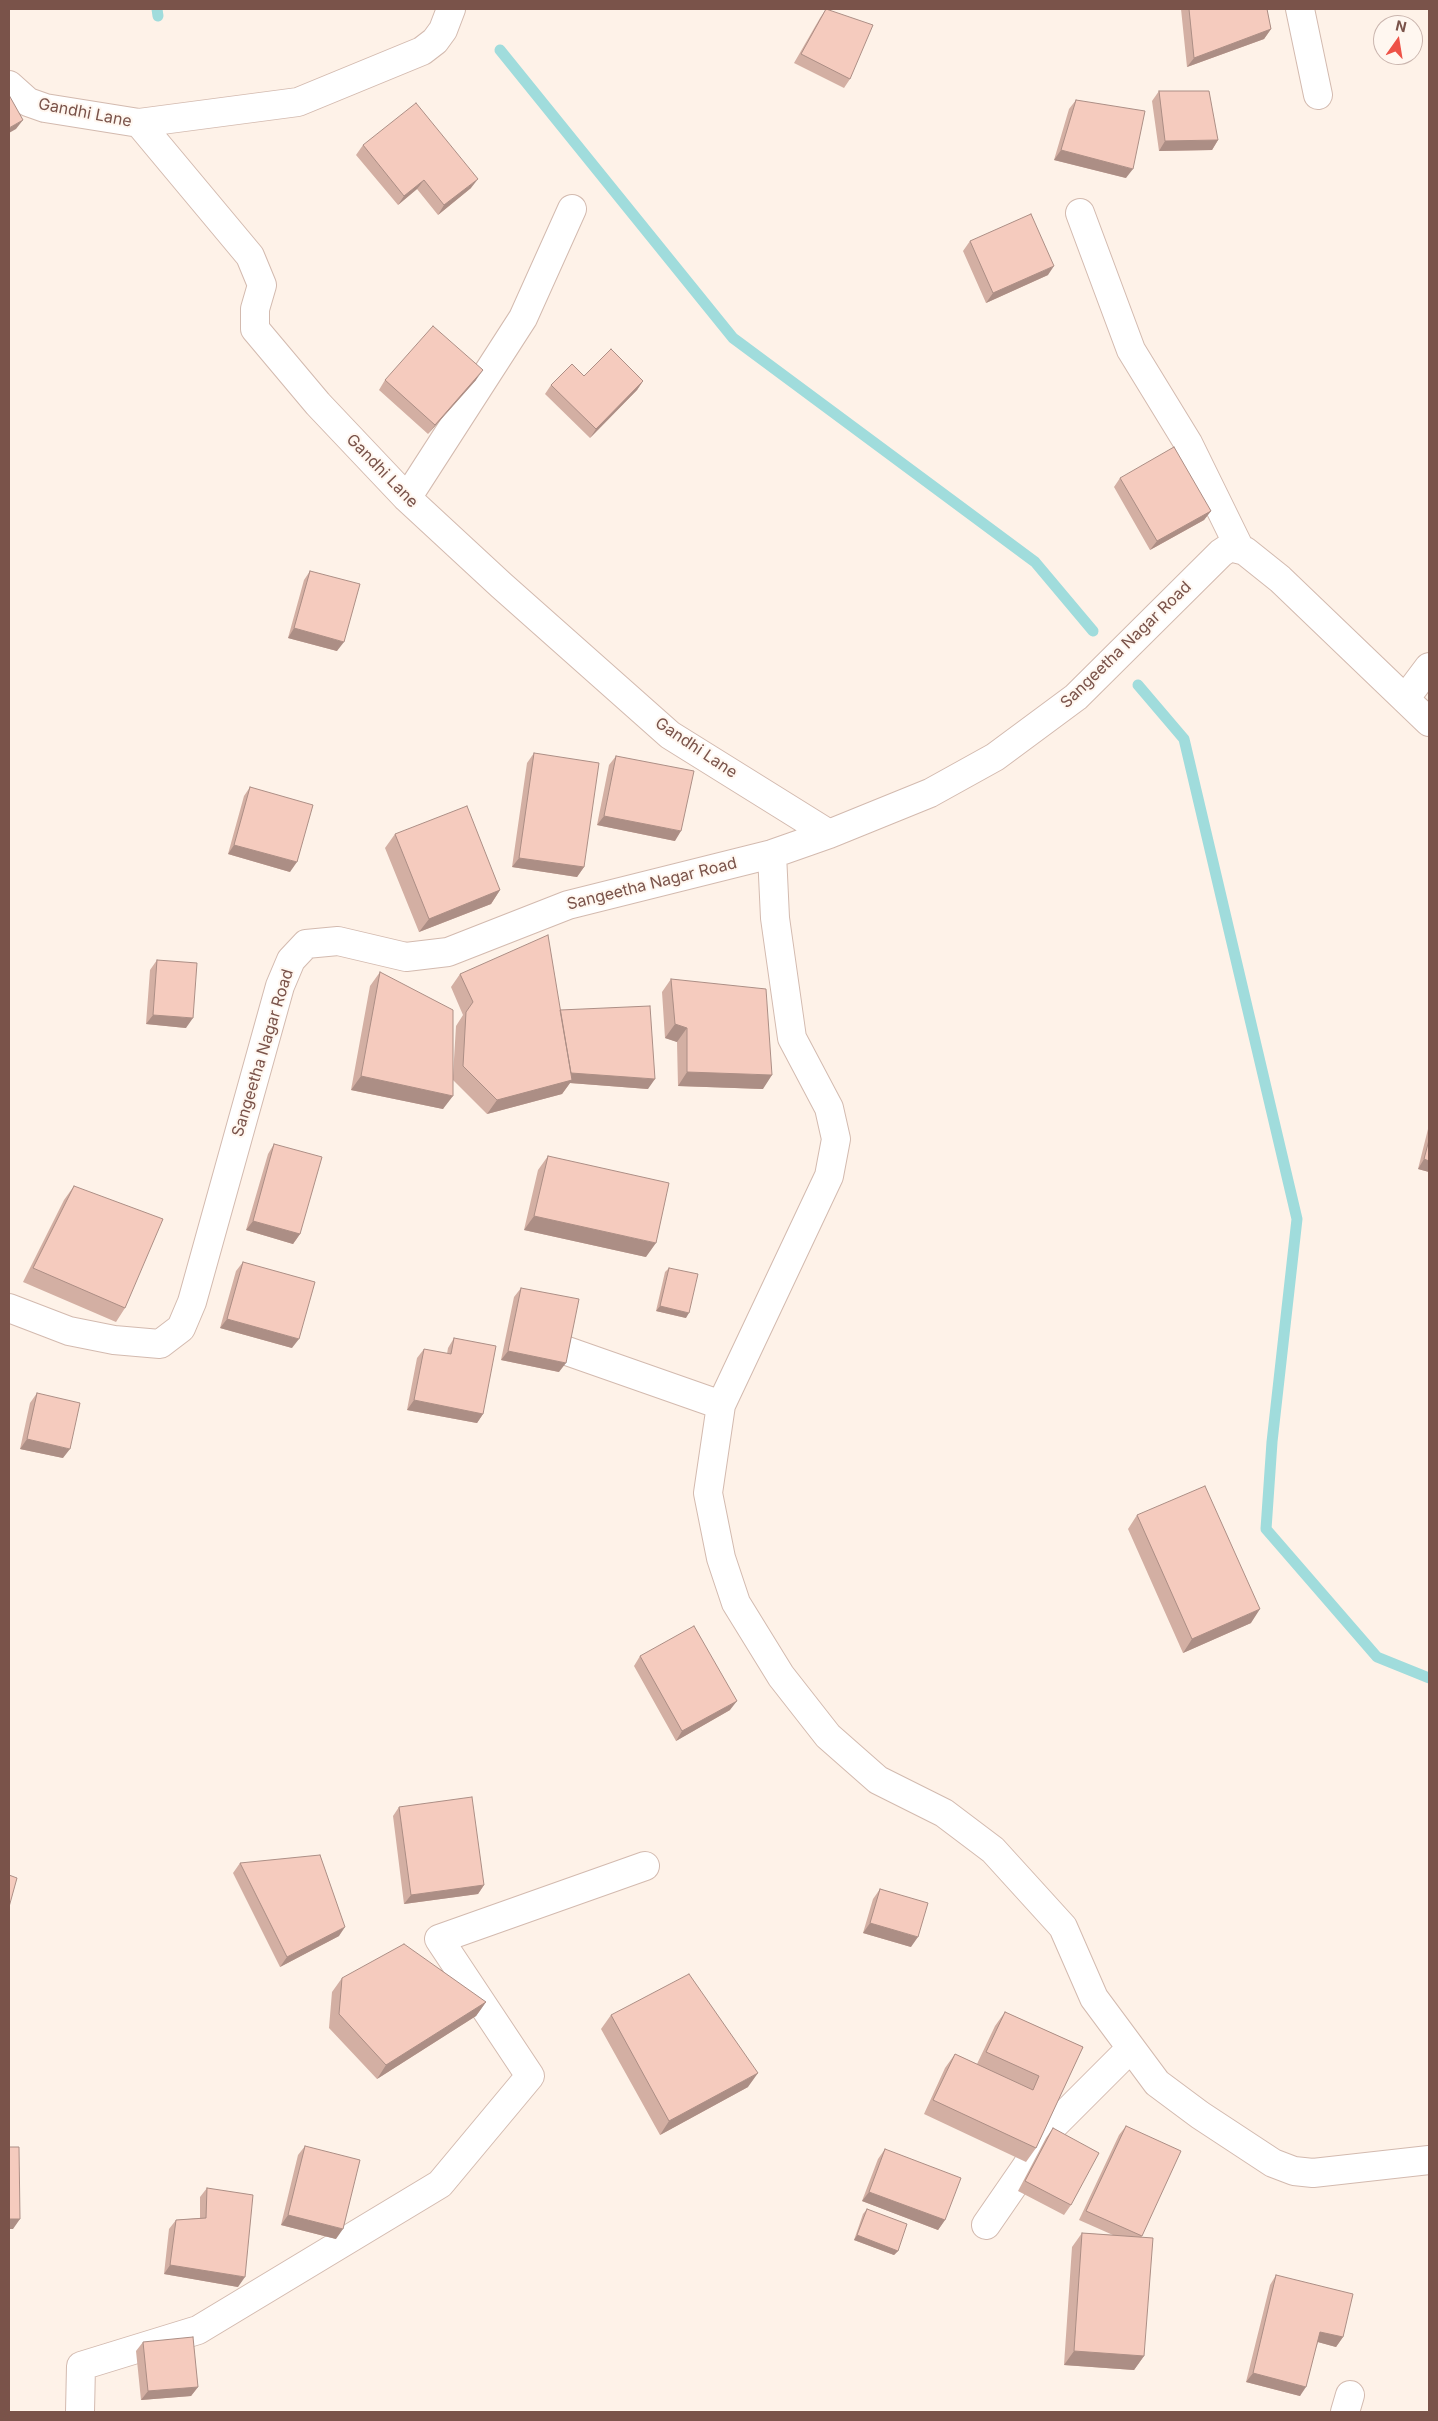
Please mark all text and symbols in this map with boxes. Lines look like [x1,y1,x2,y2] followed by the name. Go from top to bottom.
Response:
[1373,15,1423,65] north arrow
[1394,16,1408,35] text: N
[37,95,133,131] street label: Gandhi Lane
[342,430,422,512] street label: Gandhi Lane
[1057,578,1195,712] street label: Sangeetha Nagar Road
[651,714,741,782] street label: Gandhi Lane
[565,854,739,914] street label: Sangeetha Nagar Road
[228,967,298,1139] street label: Sangeetha Nagar Road

